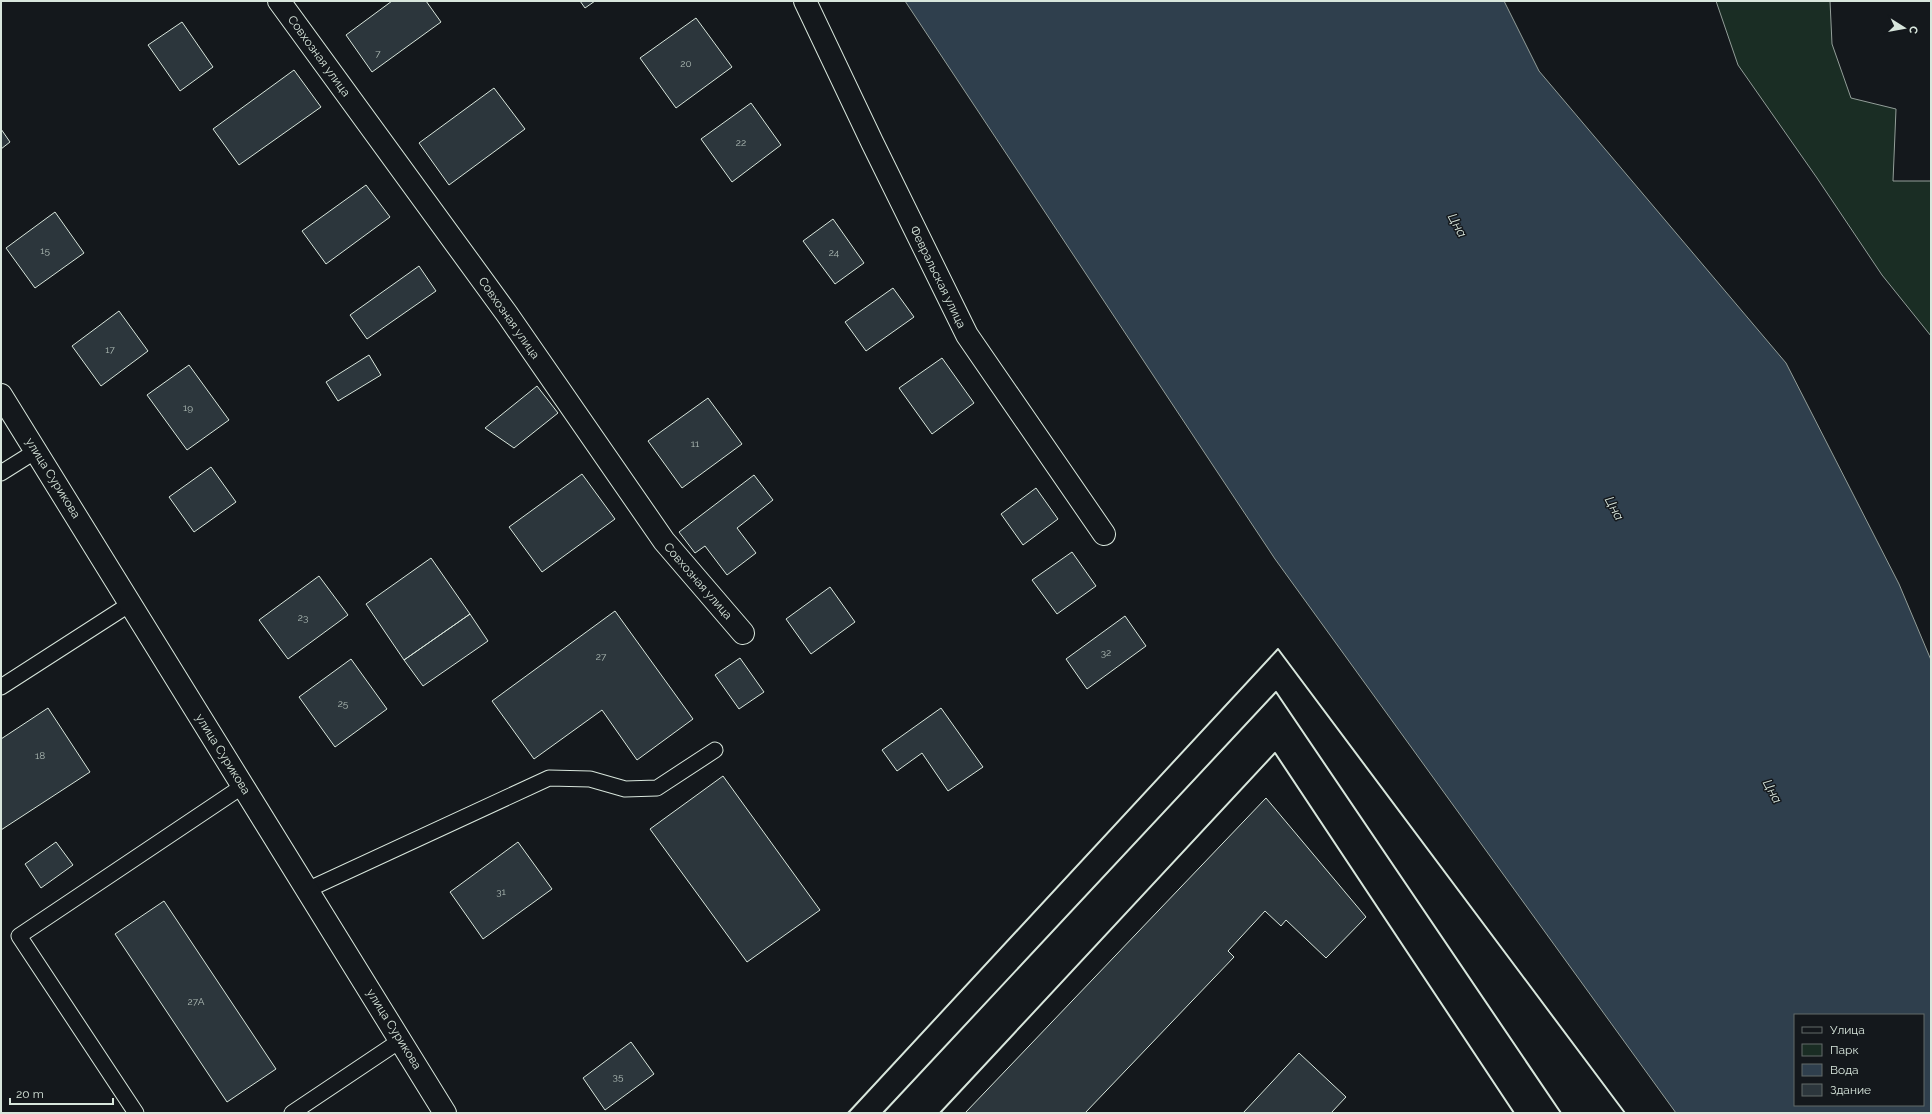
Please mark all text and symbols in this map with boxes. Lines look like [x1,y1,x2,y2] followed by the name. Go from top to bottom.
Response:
[1884,8,1924,48] north arrow
[285,13,353,99] street label: Совхозная улица
[1906,25,1920,35] text: С
[375,48,381,59] house number: 7
[680,58,692,69] house number: 20
[736,137,746,148] house number: 22
[1445,211,1470,240] water label: Цна
[907,224,969,330] street label: Февральская улица
[40,245,50,256] house number: 15
[829,247,840,258] house number: 24
[475,274,543,362] street label: Совхозная улица
[105,344,115,355] house number: 17
[183,402,193,413] house number: 19
[23,435,83,521] street label: улица Сурикова
[691,438,700,449] house number: 11
[1602,494,1627,523] water label: Цна
[661,540,735,622] street label: Совхозная улица
[298,612,308,623] house number: 23
[1101,647,1111,658] house number: 32
[596,651,607,662] house number: 27
[338,698,349,709] house number: 25
[193,711,253,797] street label: улица Сурикова
[35,750,45,761] house number: 18
[1760,777,1785,806] water label: Цна
[496,886,507,897] house number: 31
[364,986,424,1072] street label: улица Сурикова
[188,996,205,1007] house number: 27А
[1794,1014,1924,1106] legend
[1830,1023,1865,1037] text: Улица
[1830,1043,1859,1057] text: Парк
[1830,1063,1859,1077] text: Вода
[613,1071,624,1082] house number: 35
[10,1080,113,1106] scale bar
[1830,1083,1871,1097] text: Здание
[16,1087,44,1101] text: 20 m

